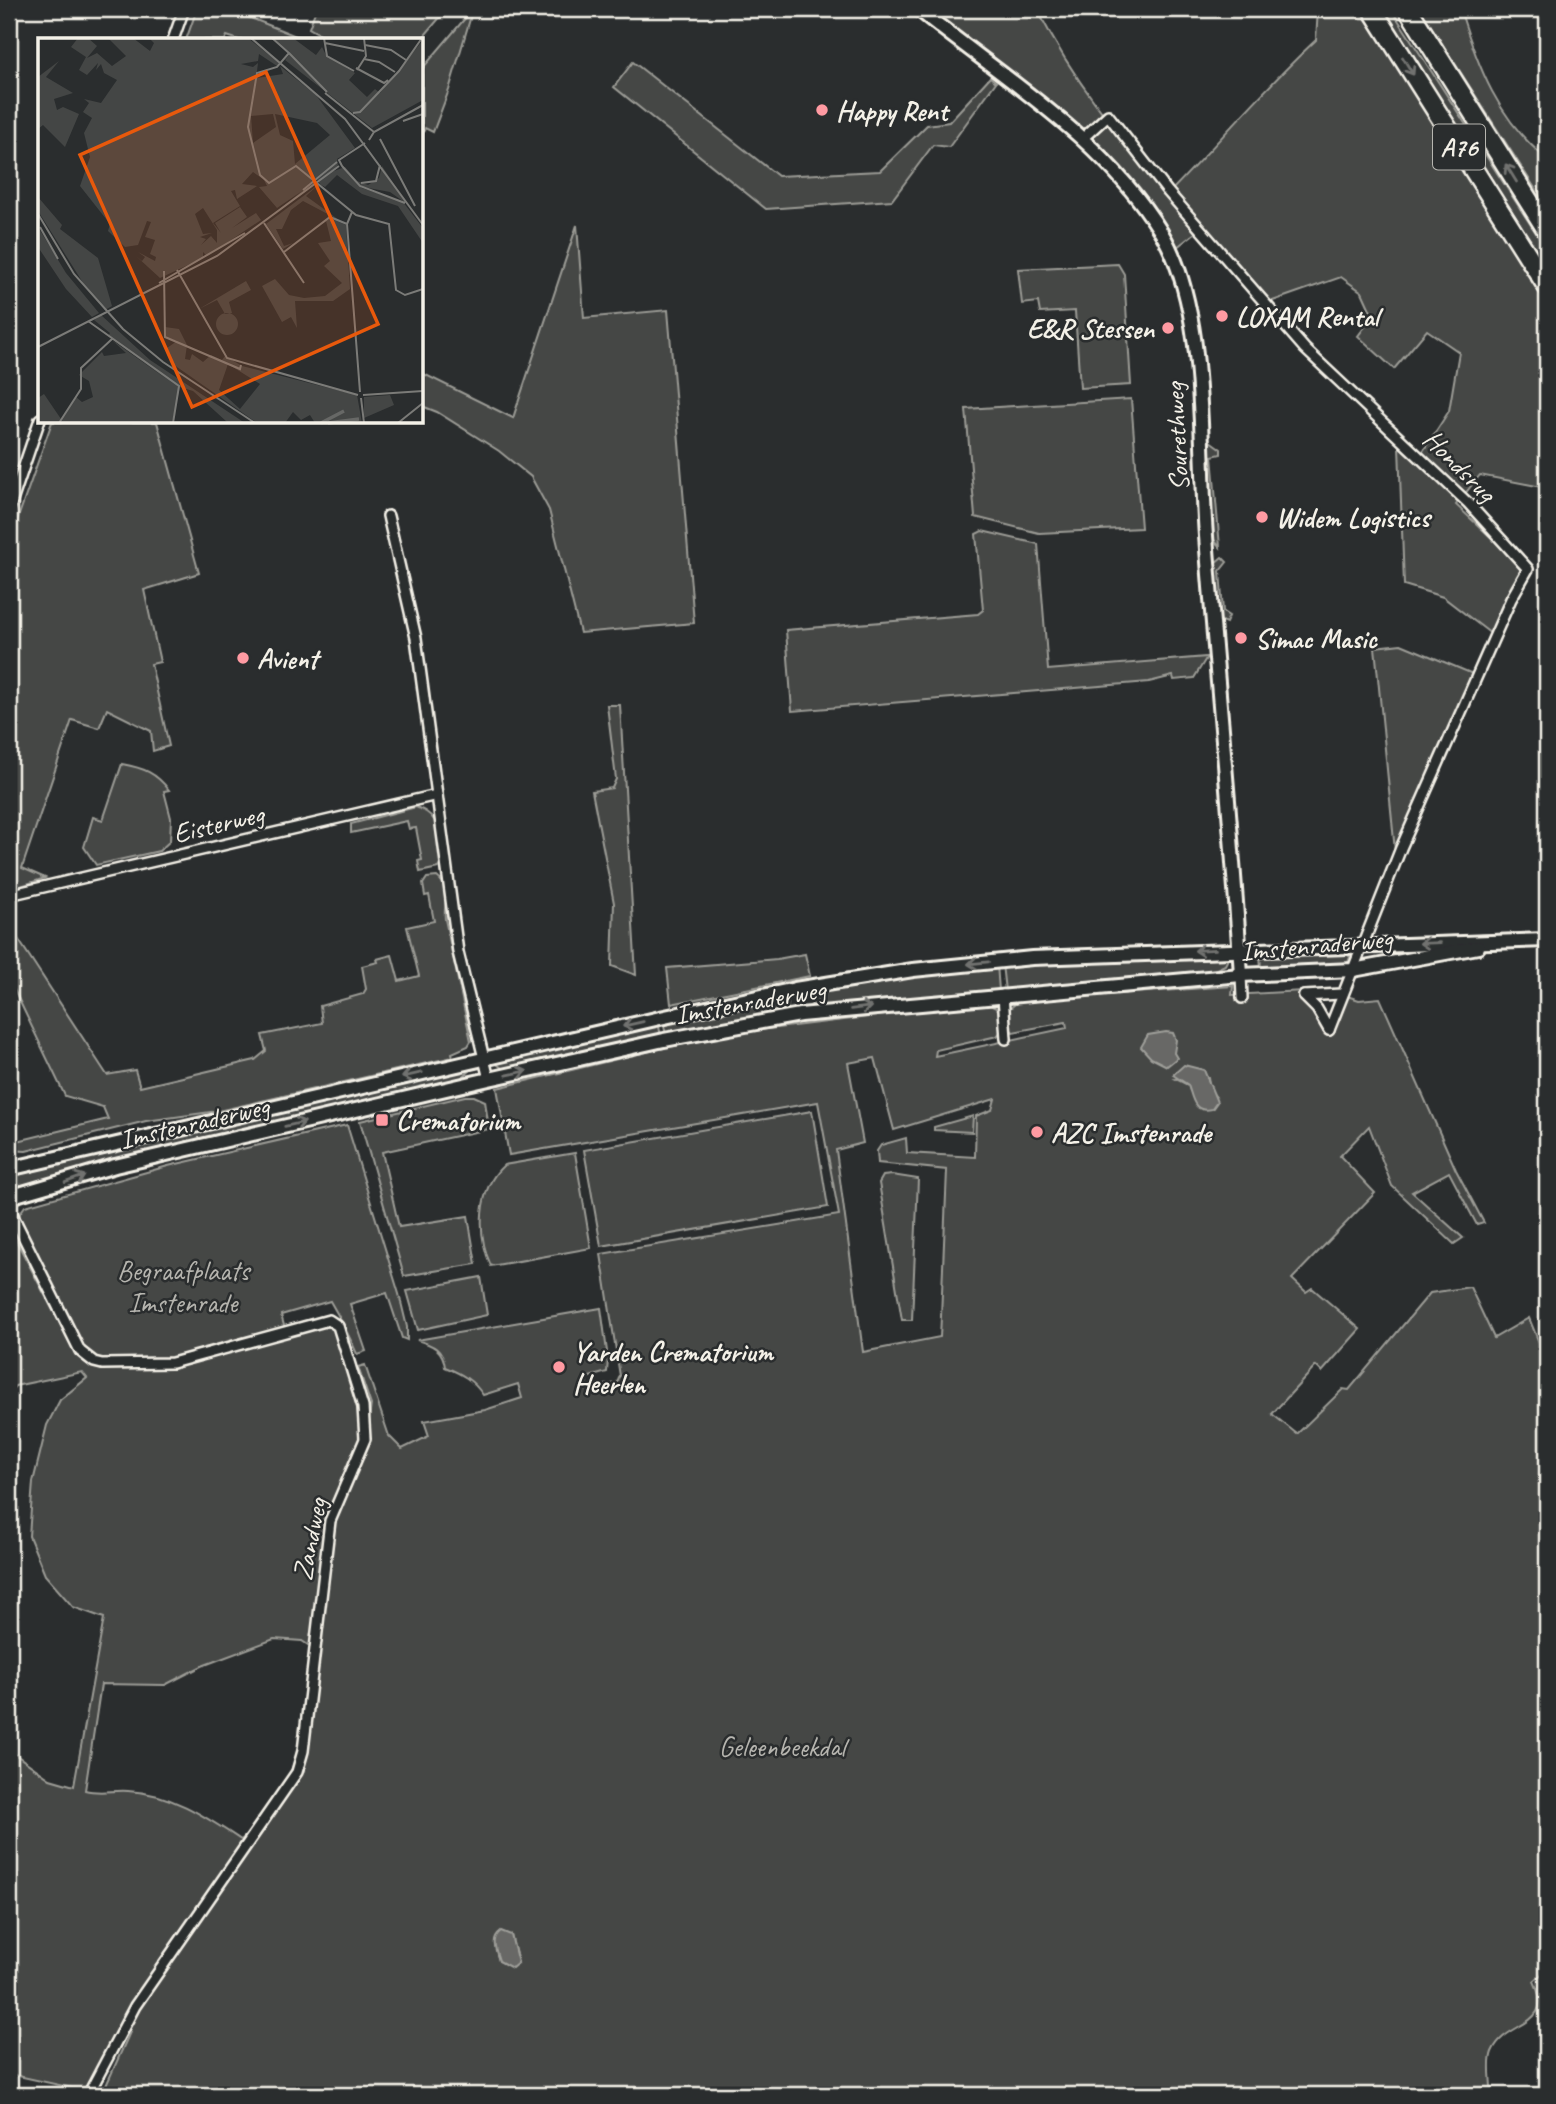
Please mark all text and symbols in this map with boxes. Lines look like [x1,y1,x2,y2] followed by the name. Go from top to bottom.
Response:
[38,38,424,424] inset map
[1402,56,1416,76] one-way arrow
[836,93,951,128] place label: Happy Rent
[814,102,830,118] marker: Happy Rent
[1433,124,1485,170] road number: A76
[1503,163,1517,183] one-way arrow
[1236,299,1384,334] place label: LOXAM Rental
[1214,308,1230,324] marker: LOXAM Rental
[1027,311,1155,346] place label: E&R Stessen
[1160,320,1176,336] marker: E&R Stessen
[1156,380,1197,492] street label: Sourethweg
[1416,421,1505,511] street label: Hondsrug
[1276,500,1433,535] place label: Widem Logistics
[1254,509,1270,525] marker: Widem Logistics
[1255,621,1379,656] place label: Simac Masic
[1233,630,1249,646] marker: Simac Masic
[257,641,322,676] place label: Avient
[235,650,251,666] marker: Avient
[170,796,269,851] street label: Eisterweg
[1239,920,1396,969] street label: Imstenraderweg
[1418,936,1441,949] one-way arrow
[1193,943,1216,956] one-way arrow
[967,957,989,970] one-way arrow
[672,971,830,1032] street label: Imstenraderweg
[849,1002,871,1015] one-way arrow
[622,1017,645,1031] one-way arrow
[505,1066,528,1079] one-way arrow
[401,1069,424,1083] one-way arrow
[116,1088,274,1157] street label: Imstenraderweg
[396,1103,522,1138] place label: Crematorium
[374,1112,390,1128] marker: Crematorium
[1051,1115,1214,1150] place label: AZC Imstenrade
[283,1116,306,1130] one-way arrow
[1029,1124,1045,1140] marker: AZC Imstenrade
[63,1172,85,1184] one-way arrow
[117,1253,252,1320] park label: Begraafplaats Imstenrade
[573,1334,775,1401] place label: Yarden Crematorium Heerlen
[551,1359,567,1375] marker: Yarden Crematorium Heerlen
[284,1494,335,1583] street label: Zandweg
[719,1729,850,1764] park label: Geleenbeekdal

